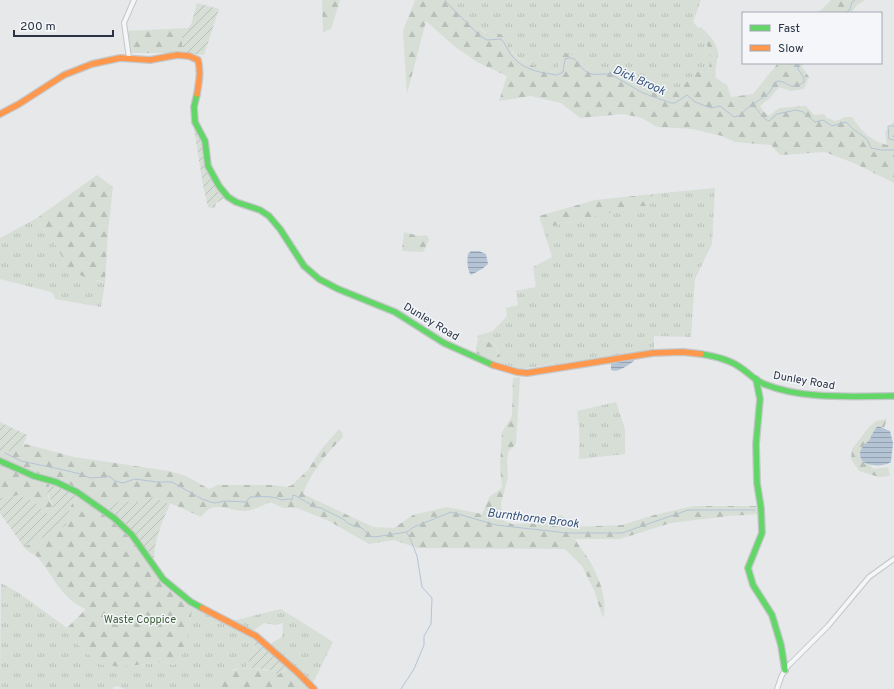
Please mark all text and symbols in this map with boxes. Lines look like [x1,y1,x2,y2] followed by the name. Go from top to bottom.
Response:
[14,12,113,38] scale bar
[742,12,882,64] legend
[20,19,56,35] text: 200 m
[778,21,800,37] text: Fast
[778,41,804,57] text: Slow
[610,62,669,100] water label: Dick Brook
[401,300,461,344] street label: Dunley Road
[772,369,836,393] street label: Dunley Road
[486,505,581,533] water label: Burnthorne Brook
[104,613,176,627] park label: Waste Coppice

